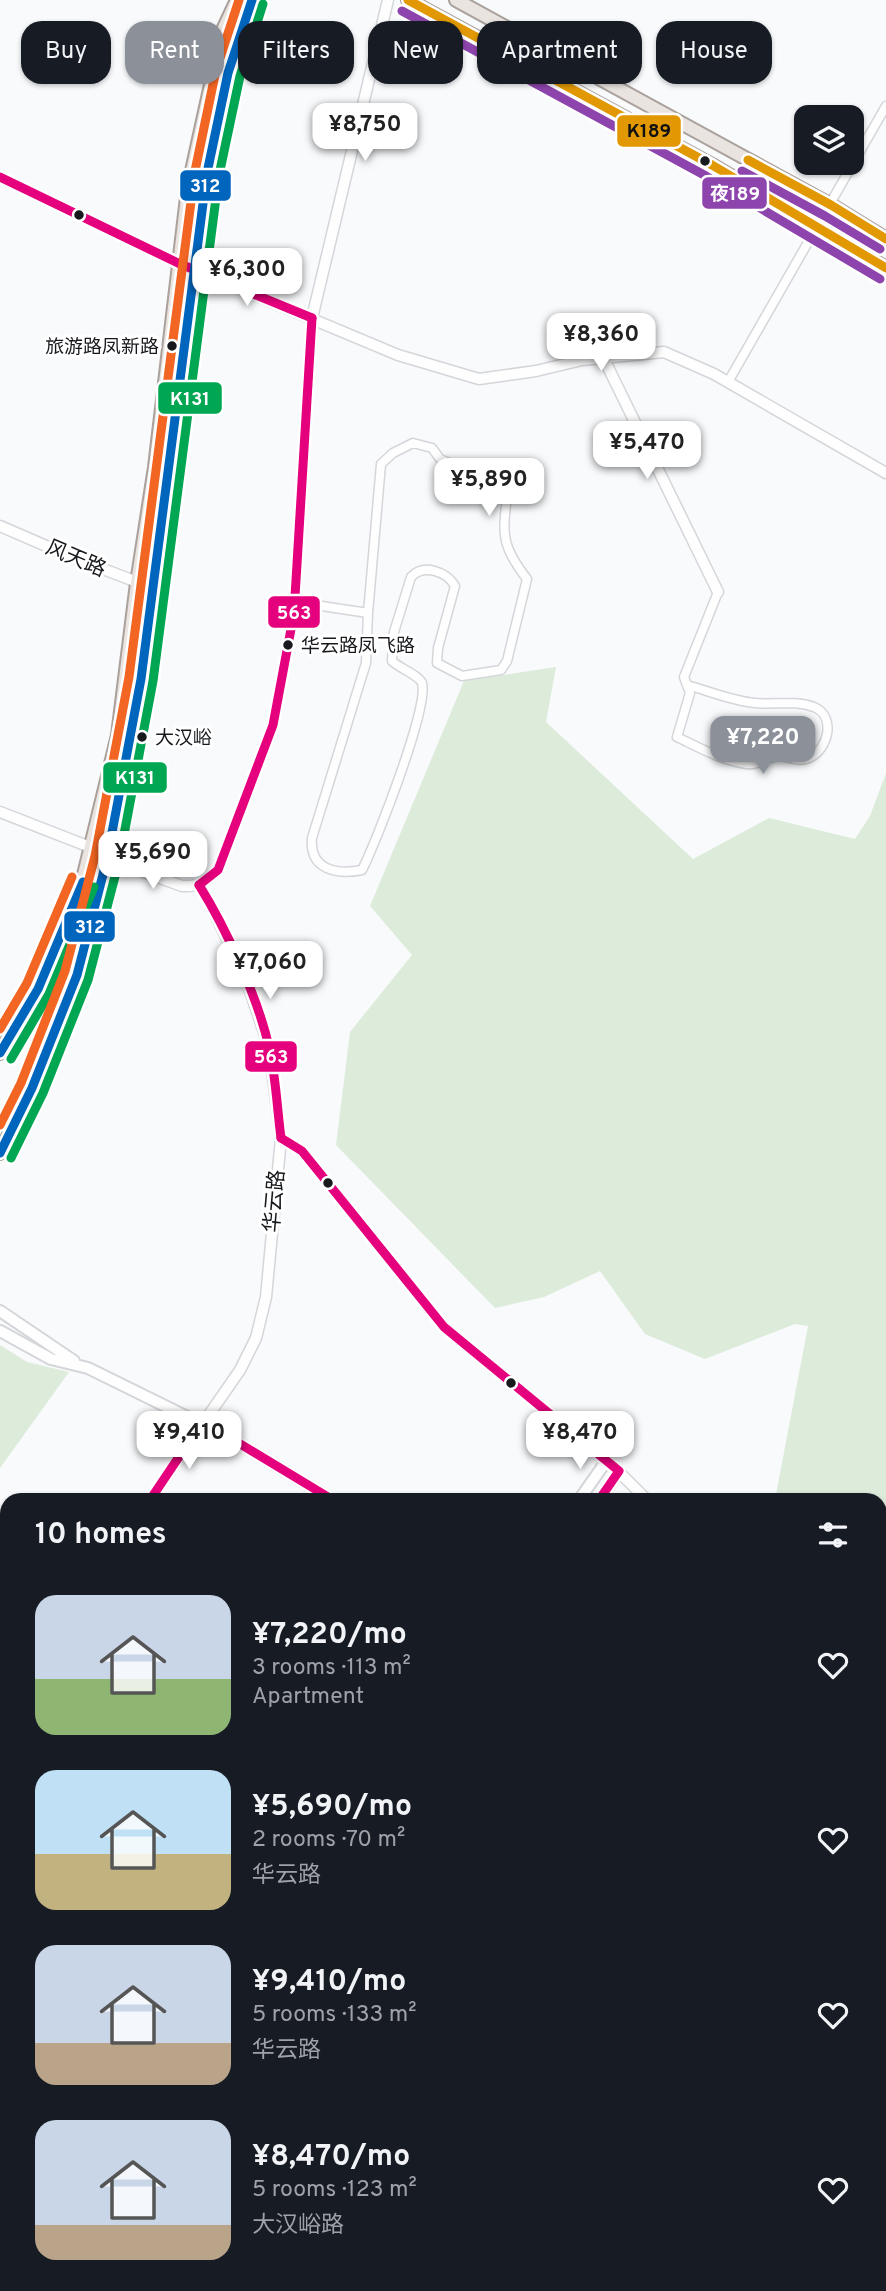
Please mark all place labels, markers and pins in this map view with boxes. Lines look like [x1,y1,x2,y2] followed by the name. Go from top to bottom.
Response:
[308,104,422,163] pin: ¥8,750
[698,154,712,168] unlabelled marker
[72,208,86,222] unlabelled marker
[190,248,304,308] pin: ¥6,300
[544,314,658,373] pin: ¥8,360
[45,336,159,360] place label: 旅游路凤新路
[165,339,179,353] marker: 旅游路凤新路
[590,421,704,481] pin: ¥5,470
[432,458,546,518] pin: ¥5,890
[301,635,415,659] place label: 华云路凤飞路
[281,638,295,652] marker: 华云路凤飞路
[706,716,820,776] pin: ¥7,220
[155,727,212,751] place label: 大汉峪
[135,730,149,744] marker: 大汉峪
[96,832,210,891] pin: ¥5,690
[213,942,327,1001] pin: ¥7,060
[321,1176,335,1190] unlabelled marker
[504,1376,518,1390] unlabelled marker
[132,1412,246,1471] pin: ¥9,410
[523,1412,637,1471] pin: ¥8,470

